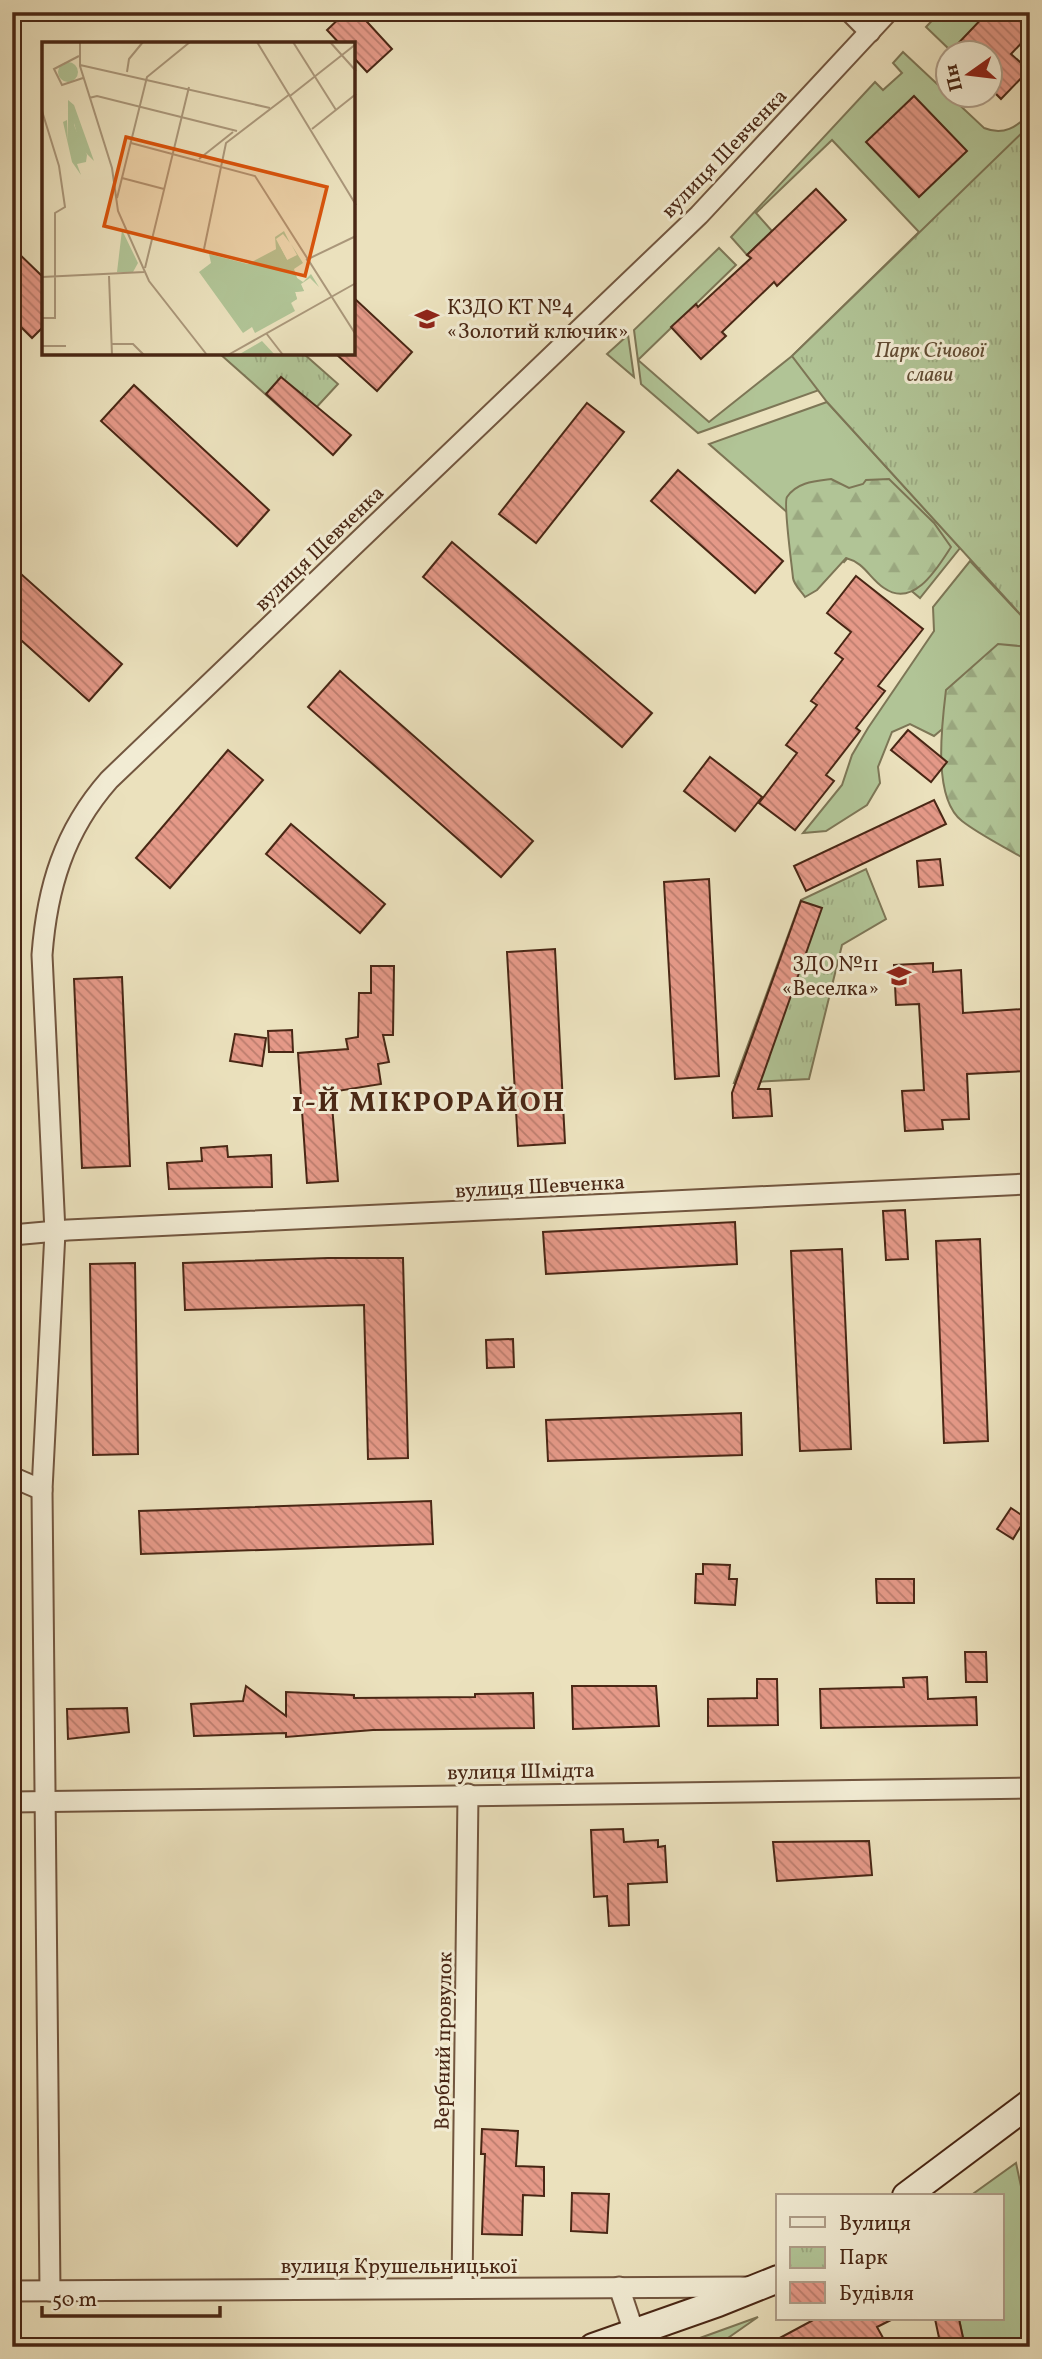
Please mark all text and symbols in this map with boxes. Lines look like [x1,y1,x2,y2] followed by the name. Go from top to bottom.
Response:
[934,38,1004,108] north arrow
[42,42,355,355] inset map
[939,61,970,94] text: Пн
[656,83,794,225] street label: вулиця Шевченка
[447,294,628,347] place label: КЗДО КТ №4 «Золотий ключик»
[413,305,441,333] school or university icon: КЗДО КТ №4 «Золотий ключик»
[875,337,987,390] park label: Парк Січової слави
[249,480,391,618] street label: вулиця Шевченка
[782,951,879,1004] place label: ЗДО №11 «Веселка»
[885,962,913,990] school or university icon: ЗДО №11 «Веселка»
[292,1084,566,1123] district label: 1-Й МІКРОРАЙОН
[455,1169,626,1206] street label: вулиця Шевченка
[447,1757,595,1788] street label: вулиця Шмідта
[428,1952,461,2131] street label: Вербний провулок
[776,2194,1004,2320] legend
[839,2210,911,2239] text: Вулиця
[839,2244,888,2273] text: Парк
[281,2253,517,2282] street label: вулиця Крушельницької
[42,2275,220,2319] scale bar
[839,2280,914,2309] text: Будівля
[52,2286,97,2315] text: 50 m

